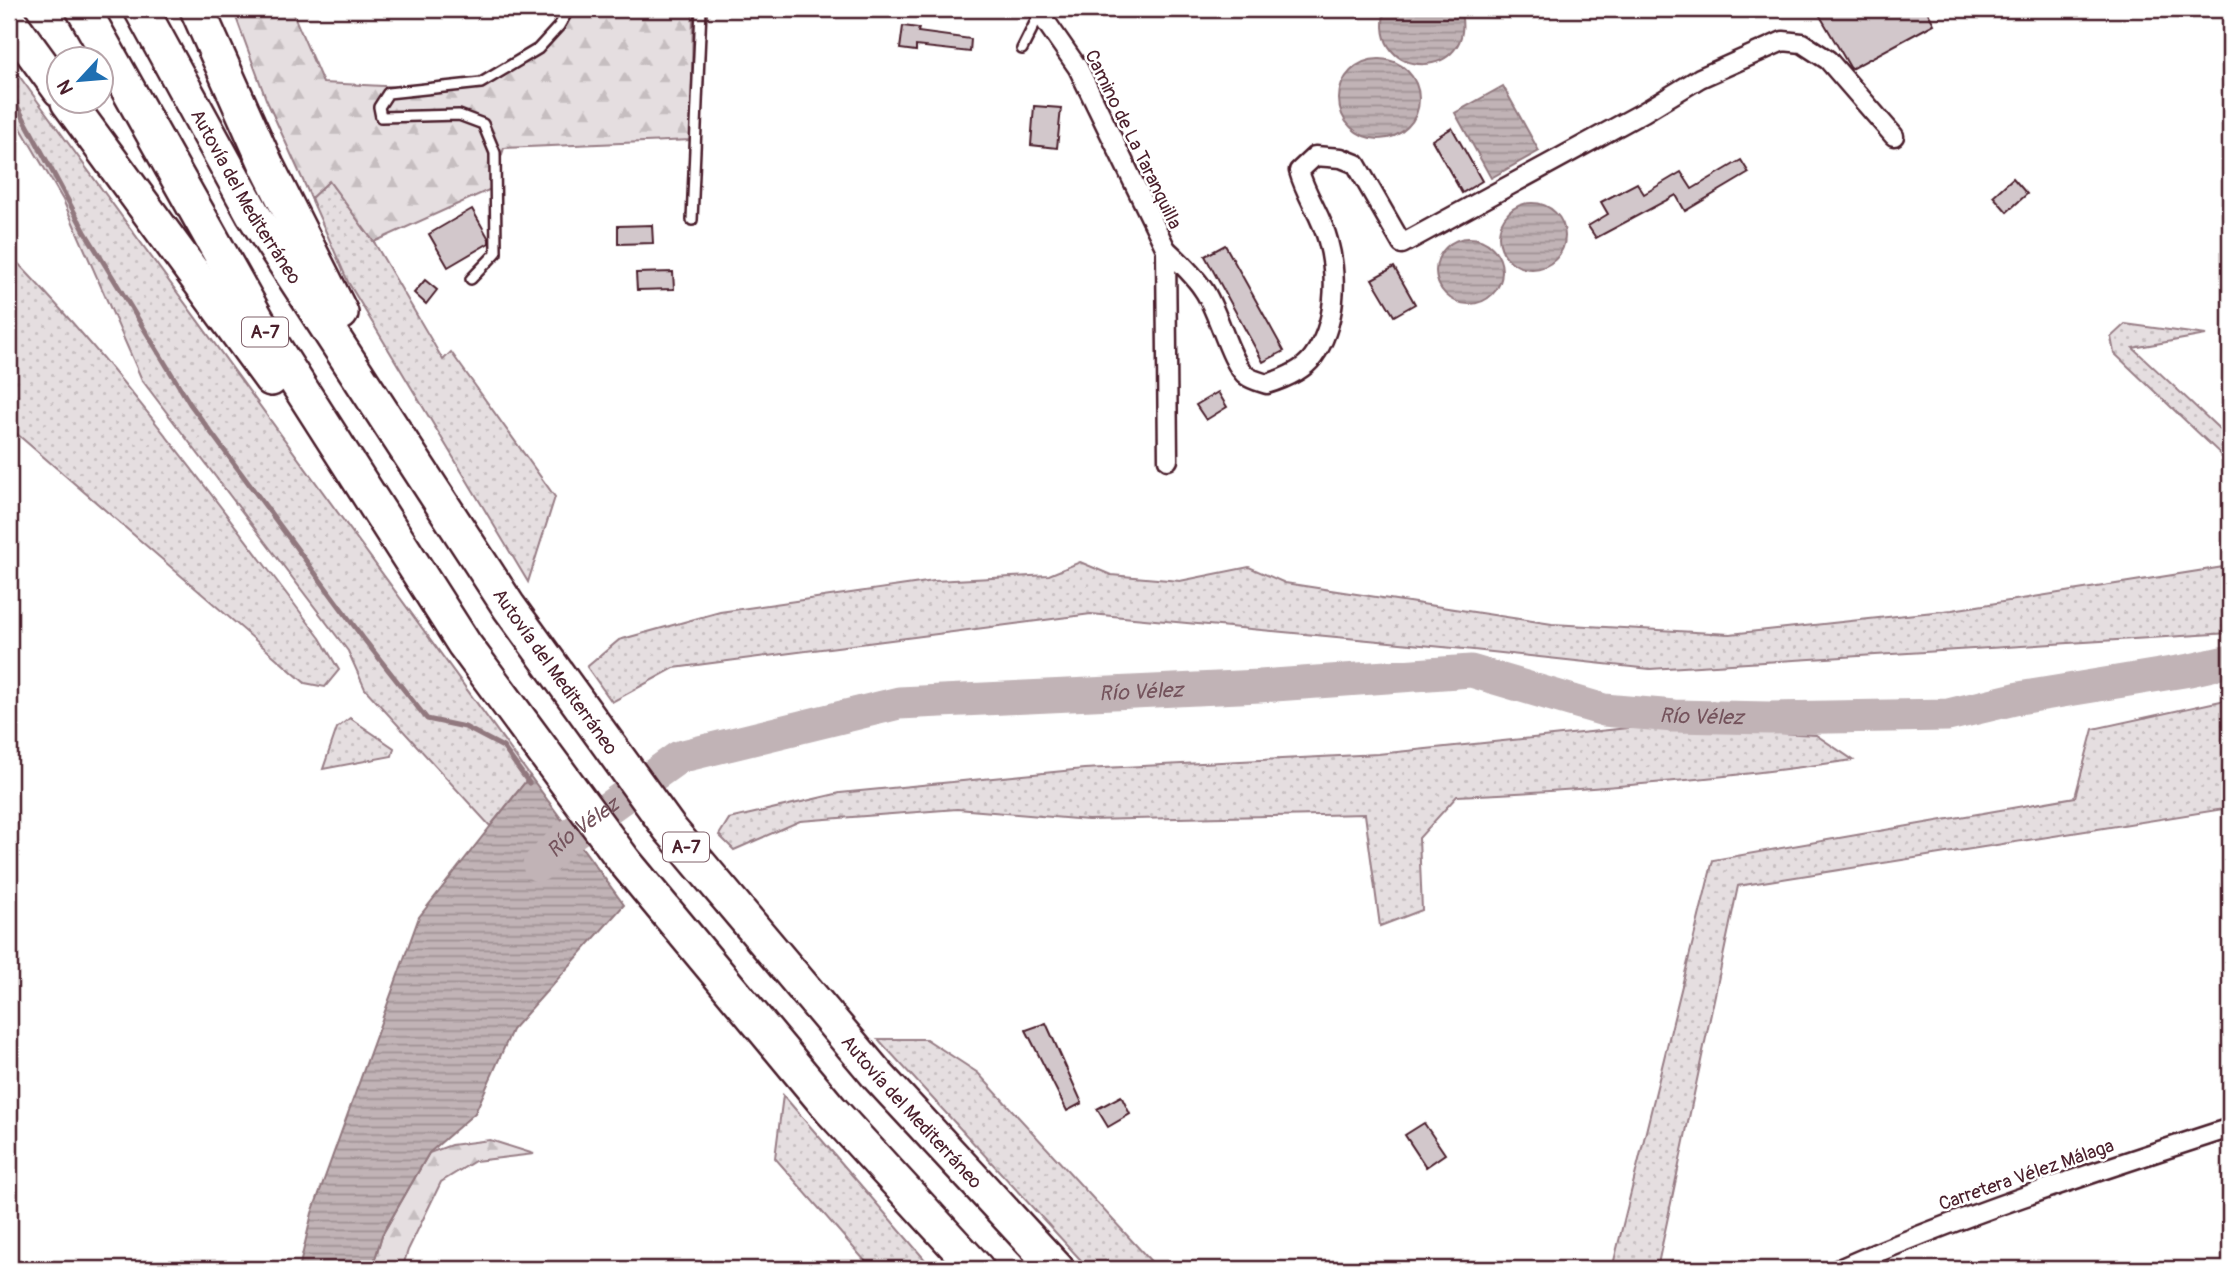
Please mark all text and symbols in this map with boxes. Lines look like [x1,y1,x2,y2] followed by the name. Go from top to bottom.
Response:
[46,46,116,116] north arrow
[1079,46,1187,233] street label: Camino de La Taranquilla
[52,76,79,98] text: N
[185,105,306,289] street label: Autovía del Mediterráneo
[242,318,288,346] road number: A-7
[487,584,623,760] street label: Autovía del Mediterráneo
[1098,677,1187,708] water label: Río Vélez
[1658,702,1747,732] water label: Río Vélez
[541,790,627,864] water label: Río Vélez
[663,832,709,862] road number: A-7
[836,1030,987,1194] street label: Autovía del Mediterráneo
[1936,1134,2117,1216] street label: Carretera Vélez Málaga

